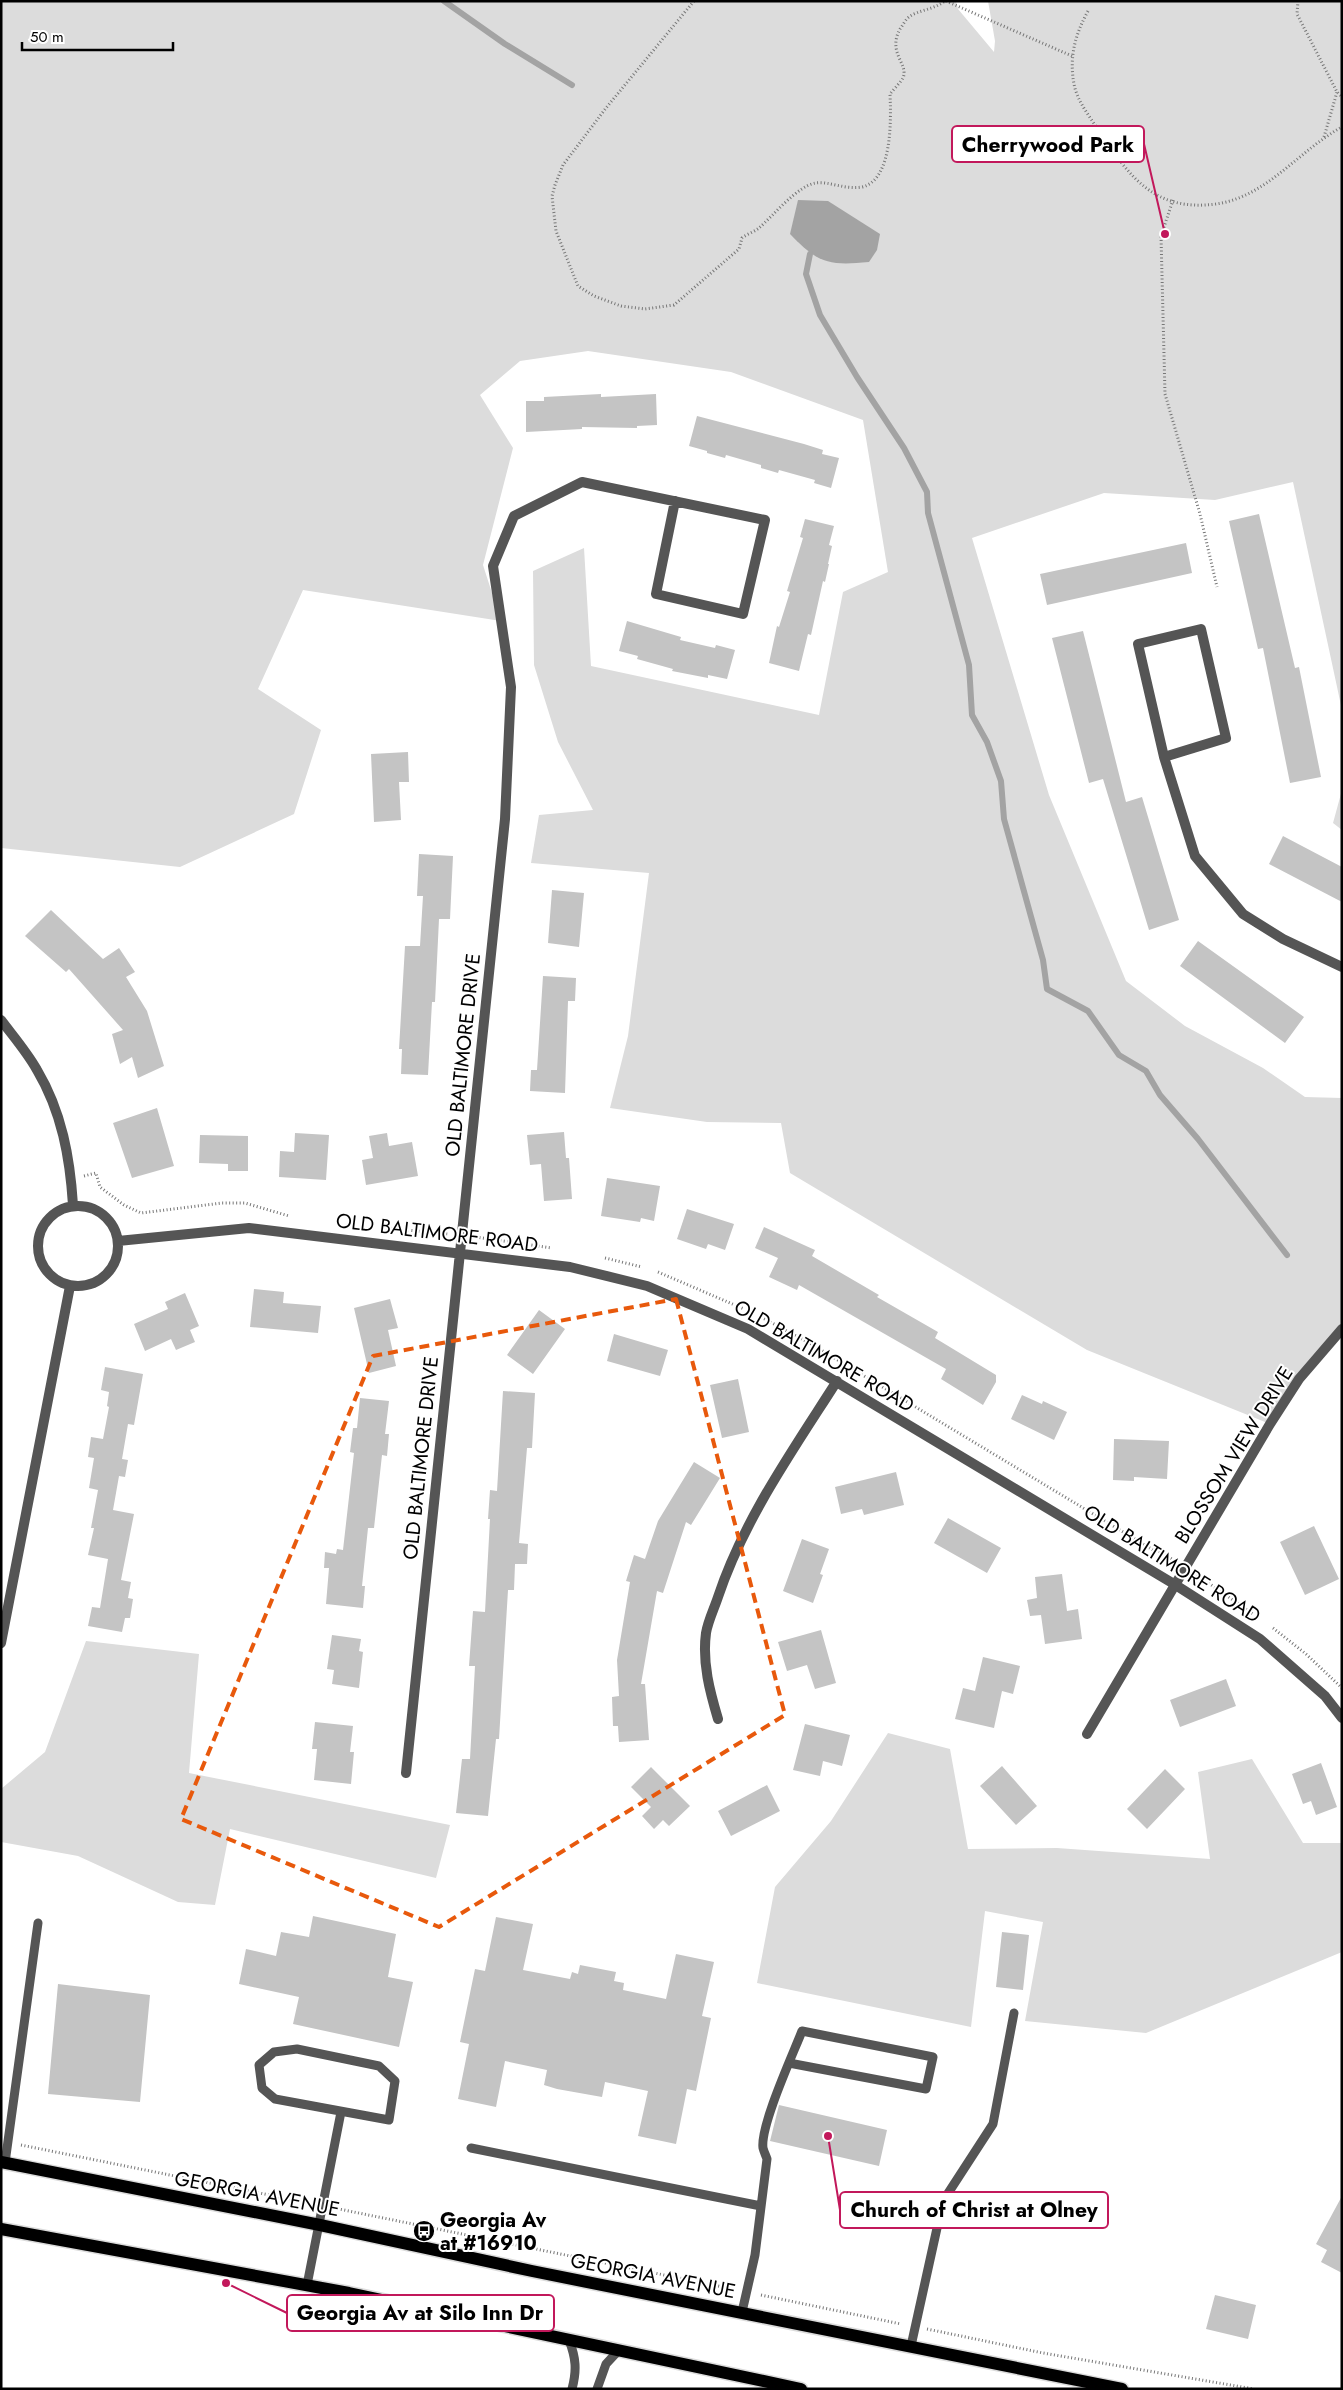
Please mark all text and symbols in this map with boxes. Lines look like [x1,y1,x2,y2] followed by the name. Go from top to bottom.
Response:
[22,20,174,52] scale bar
[30,26,64,48] text: 50 m
[952,126,1144,162] callout: Cherrywood Park
[962,130,1134,160] text: Cherrywood Park
[438,952,488,1158] street label: OLD BALTIMORE DRIVE
[334,1206,540,1260] street label: OLD BALTIMORE ROAD
[729,1293,919,1419] street label: OLD BALTIMORE ROAD
[396,1355,446,1561] street label: OLD BALTIMORE DRIVE
[1168,1361,1300,1549] street label: BLOSSOM VIEW DRIVE
[1078,1498,1266,1630] street label: OLD BALTIMORE ROAD
[172,2164,342,2224] street label: GEORGIA AVENUE
[840,2192,1108,2228] callout: Church of Christ at Olney
[850,2195,1099,2225] text: Church of Christ at Olney
[440,2206,547,2258] place label: Georgia Av at #16910
[412,2219,436,2243] bus stop icon: Georgia Av at #16910
[568,2246,738,2306] street label: GEORGIA AVENUE
[287,2295,554,2331] callout: Georgia Av at Silo Inn Dr
[297,2298,544,2328] text: Georgia Av at Silo Inn Dr

